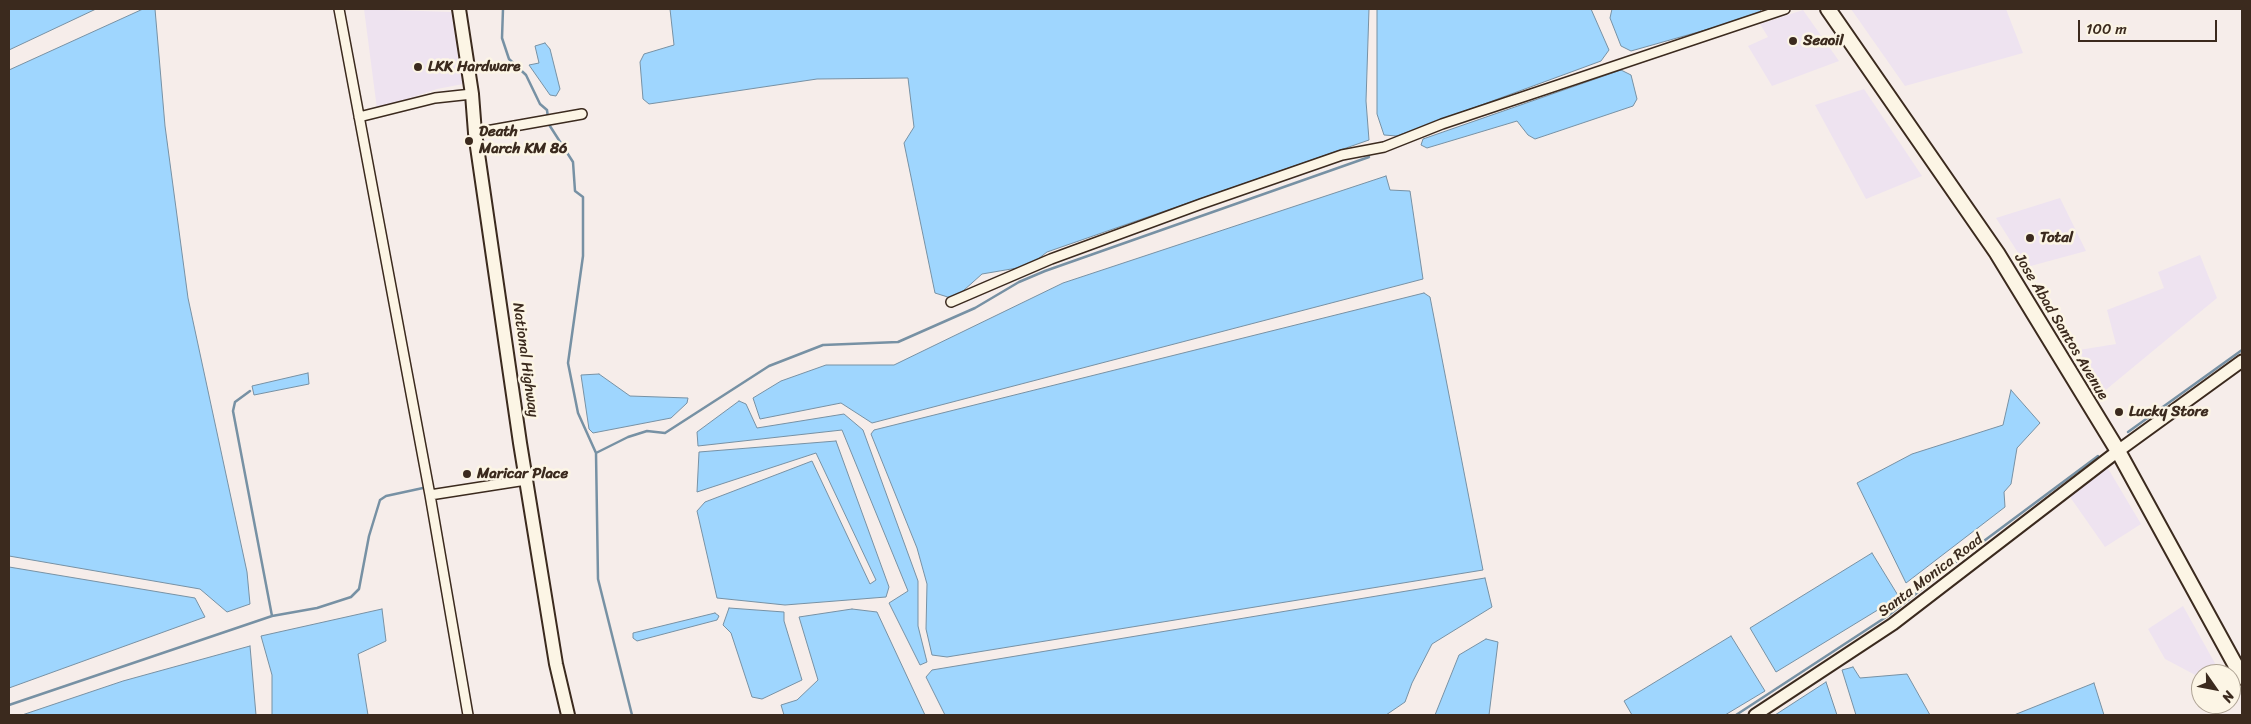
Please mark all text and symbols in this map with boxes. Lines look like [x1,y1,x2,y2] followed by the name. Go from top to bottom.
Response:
[2081,10,2220,42] scale bar
[2086,16,2127,42] text: 100 m
[1803,32,1843,50] place label: Seaoil
[1787,35,1799,47] marker: Seaoil
[428,58,520,76] place label: LKK Hardware
[412,61,424,73] marker: LKK Hardware
[479,123,568,158] place label: Death March KM 86
[463,135,475,147] marker: Death March KM 86
[2040,229,2073,247] place label: Total
[2024,232,2036,244] marker: Total
[2010,250,2112,404] street label: Jose Abad Santos Avenue
[508,301,542,419] street label: National Highway
[2129,403,2208,421] place label: Lucky Store
[2113,406,2125,418] marker: Lucky Store
[477,465,568,483] place label: Maricar Place
[461,468,473,480] marker: Maricar Place
[1875,531,1987,621] street label: Santa Monica Road
[2191,664,2241,714] north arrow
[2215,686,2241,708] text: N

